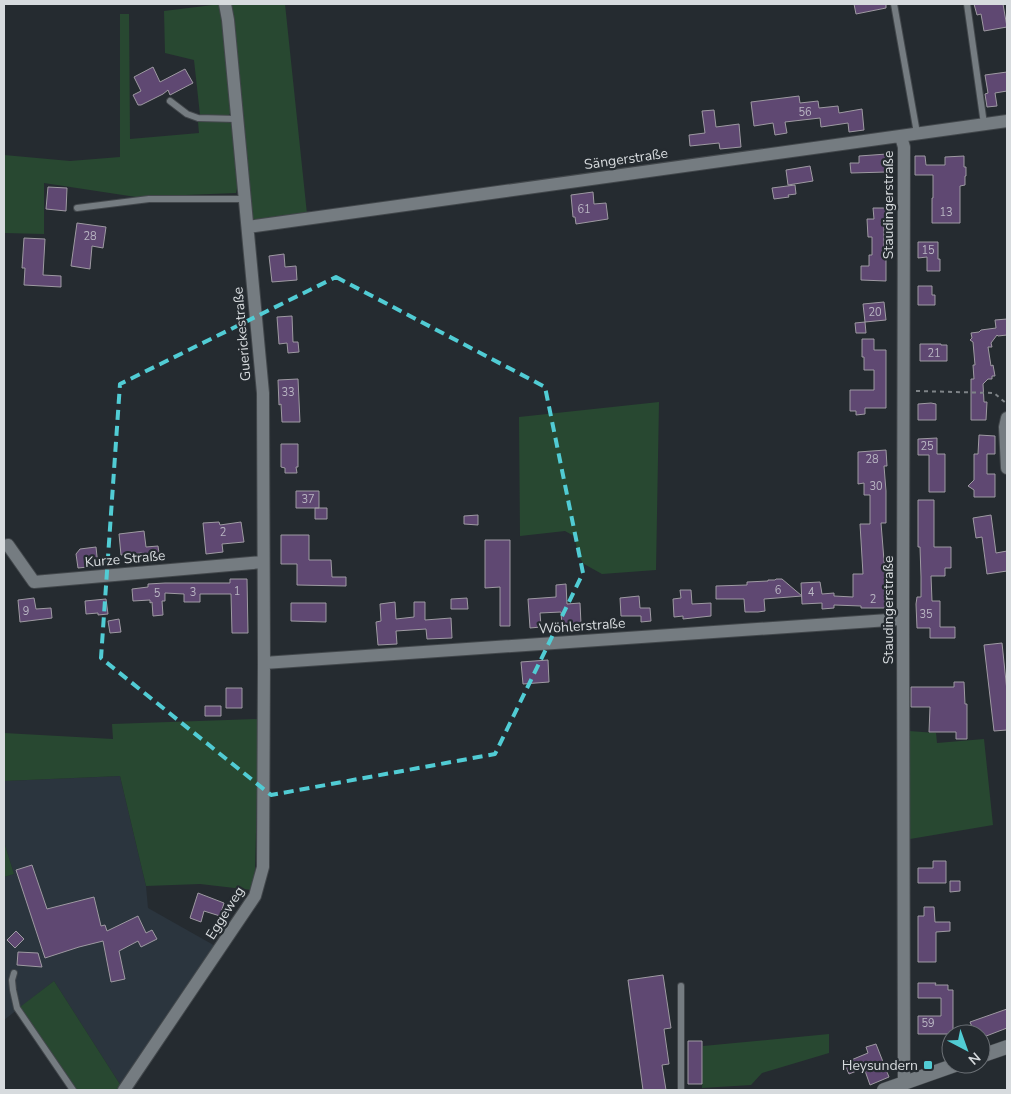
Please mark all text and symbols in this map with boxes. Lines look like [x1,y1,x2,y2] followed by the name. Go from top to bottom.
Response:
[798,105,812,120] house number: 56
[583,144,669,174] street label: Sängerstraße
[879,151,898,259] street label: Staudingerstraße
[577,202,591,217] house number: 61
[939,205,953,220] house number: 13
[83,229,97,244] house number: 28
[921,243,935,258] house number: 15
[228,286,256,382] street label: Guerickestraße
[868,305,882,320] house number: 20
[927,346,941,361] house number: 21
[281,385,295,400] house number: 33
[920,439,934,454] house number: 25
[865,452,879,467] house number: 28
[869,479,883,494] house number: 30
[301,492,315,507] house number: 37
[220,525,226,540] house number: 2
[84,546,166,572] street label: Kurze Straße
[879,556,898,664] street label: Staudingerstraße
[775,583,782,598] house number: 6
[234,584,240,599] house number: 1
[190,585,196,600] house number: 3
[808,585,815,600] house number: 4
[154,586,161,601] house number: 5
[870,592,876,607] house number: 2
[23,604,29,619] house number: 9
[919,607,933,622] house number: 35
[538,613,626,639] street label: Wöhlerstraße
[201,883,249,943] street label: Eggeweg
[921,1016,935,1031] house number: 59
[941,1024,991,1074] north arrow
[964,1048,984,1069] text: N
[842,1056,918,1075] place label: Heysundern
[922,1059,934,1071] marker: Heysundern

